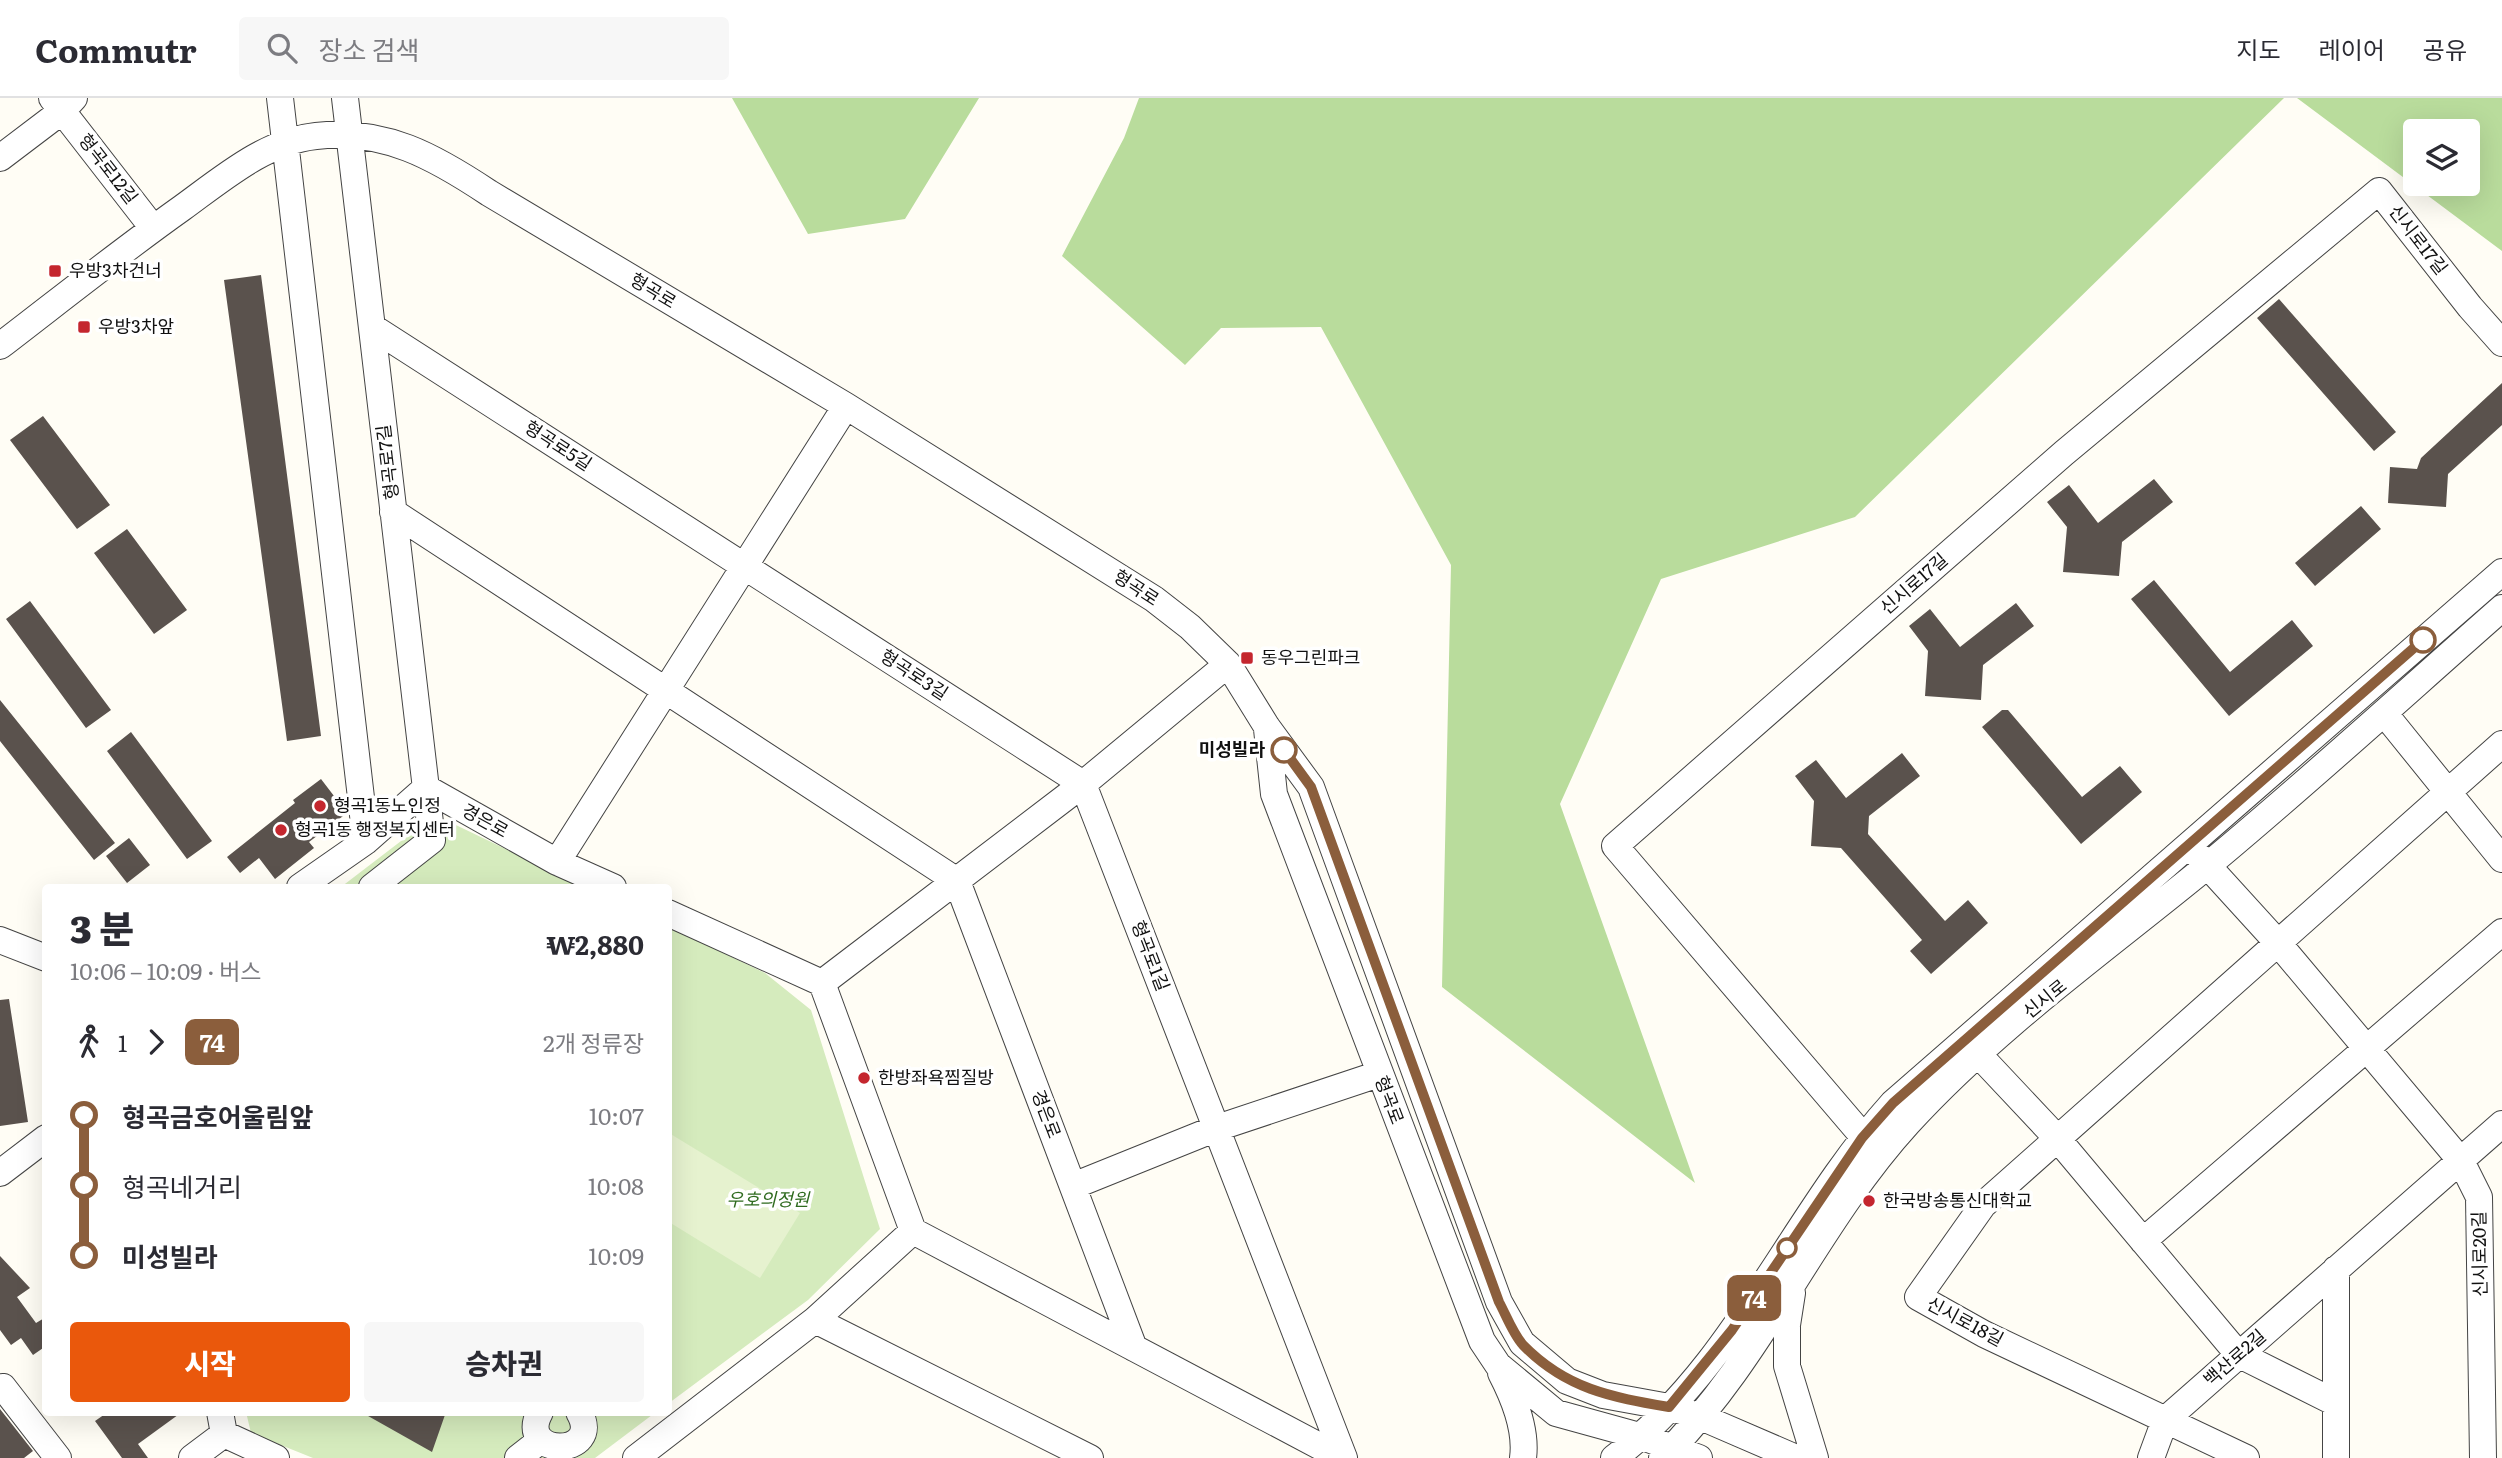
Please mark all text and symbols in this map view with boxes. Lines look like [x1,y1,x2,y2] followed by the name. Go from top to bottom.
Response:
[239,17,729,80] search box
[35,24,197,73] text: Commutr
[263,29,301,67] icon: search
[319,29,419,68] text: 장소 검색
[2236,31,2281,66] text: 지도
[2319,31,2385,66] text: 레이어
[2423,31,2467,66] text: 공유
[2403,119,2480,196] map controls
[2403,119,2480,196] button: layers
[73,127,145,209] street label: 형곡로12길
[2383,198,2455,280] street label: 신시로17길
[69,256,162,283] place label: 우방3차건너
[47,263,63,279] marker: 우방3차건너
[626,265,682,314] street label: 형곡로
[98,312,174,339] place label: 우방3차앞
[76,319,92,335] marker: 우방3차앞
[520,413,598,477] street label: 형곡로5길
[369,423,405,501] street label: 형곡로7길
[1873,546,1953,620] street label: 신시로17길
[1109,562,1165,612] street label: 형곡로
[2410,627,2436,653] unlabelled marker
[876,642,954,706] street label: 형곡로3길
[1261,643,1360,670] place label: 동우그린파크
[1239,650,1255,666] marker: 동우그린파크
[1199,735,1265,762] place label: 미성빌라
[1271,737,1297,763] marker: 미성빌라
[334,791,441,818] place label: 형곡1동노인정
[457,796,514,844] street label: 경은로
[312,798,328,814] marker: 형곡1동노인정
[295,815,455,842] place label: 형곡1동 행정복지센터
[273,822,289,838] marker: 형곡1동 행정복지센터
[70,898,134,955] text: 3 분
[1126,916,1177,995] street label: 형곡로1길
[546,924,644,963] text: ₩2,880
[70,953,261,987] text: 10:06 – 10:09 · 버스
[2016,972,2072,1024] street label: 신시로
[70,1023,108,1061] icon: walk
[137,1023,175,1061] icon: forward
[199,1024,225,1059] text: 74
[118,1025,127,1059] text: 1
[543,1025,644,1059] text: 2개 정류장
[878,1063,994,1090] place label: 한방좌욕찜질방
[856,1070,872,1086] marker: 한방좌욕찜질방
[1369,1071,1412,1127] street label: 형곡로
[1026,1085,1069,1141] street label: 경은로
[122,1096,313,1135] text: 형곡금호어울림앞
[589,1098,644,1132] text: 10:07
[122,1166,242,1205] text: 형곡네거리
[588,1168,644,1202] text: 10:08
[727,1185,811,1212] park label: 우호의정원
[1883,1186,2032,1213] place label: 한국방송통신대학교
[1861,1193,1877,1209] marker: 한국방송통신대학교
[2464,1211,2493,1297] street label: 신시로20길
[122,1236,218,1275] text: 미성빌라
[588,1238,644,1272] text: 10:09
[1777,1238,1797,1258] unlabelled marker
[1722,1275,1786,1321] line badge: 74
[1741,1280,1767,1315] text: 74
[1923,1289,2009,1352] street label: 신시로18길
[70,1322,350,1402] button: 시작
[364,1322,644,1402] button: 승차권
[2197,1322,2271,1392] street label: 백산로2길

